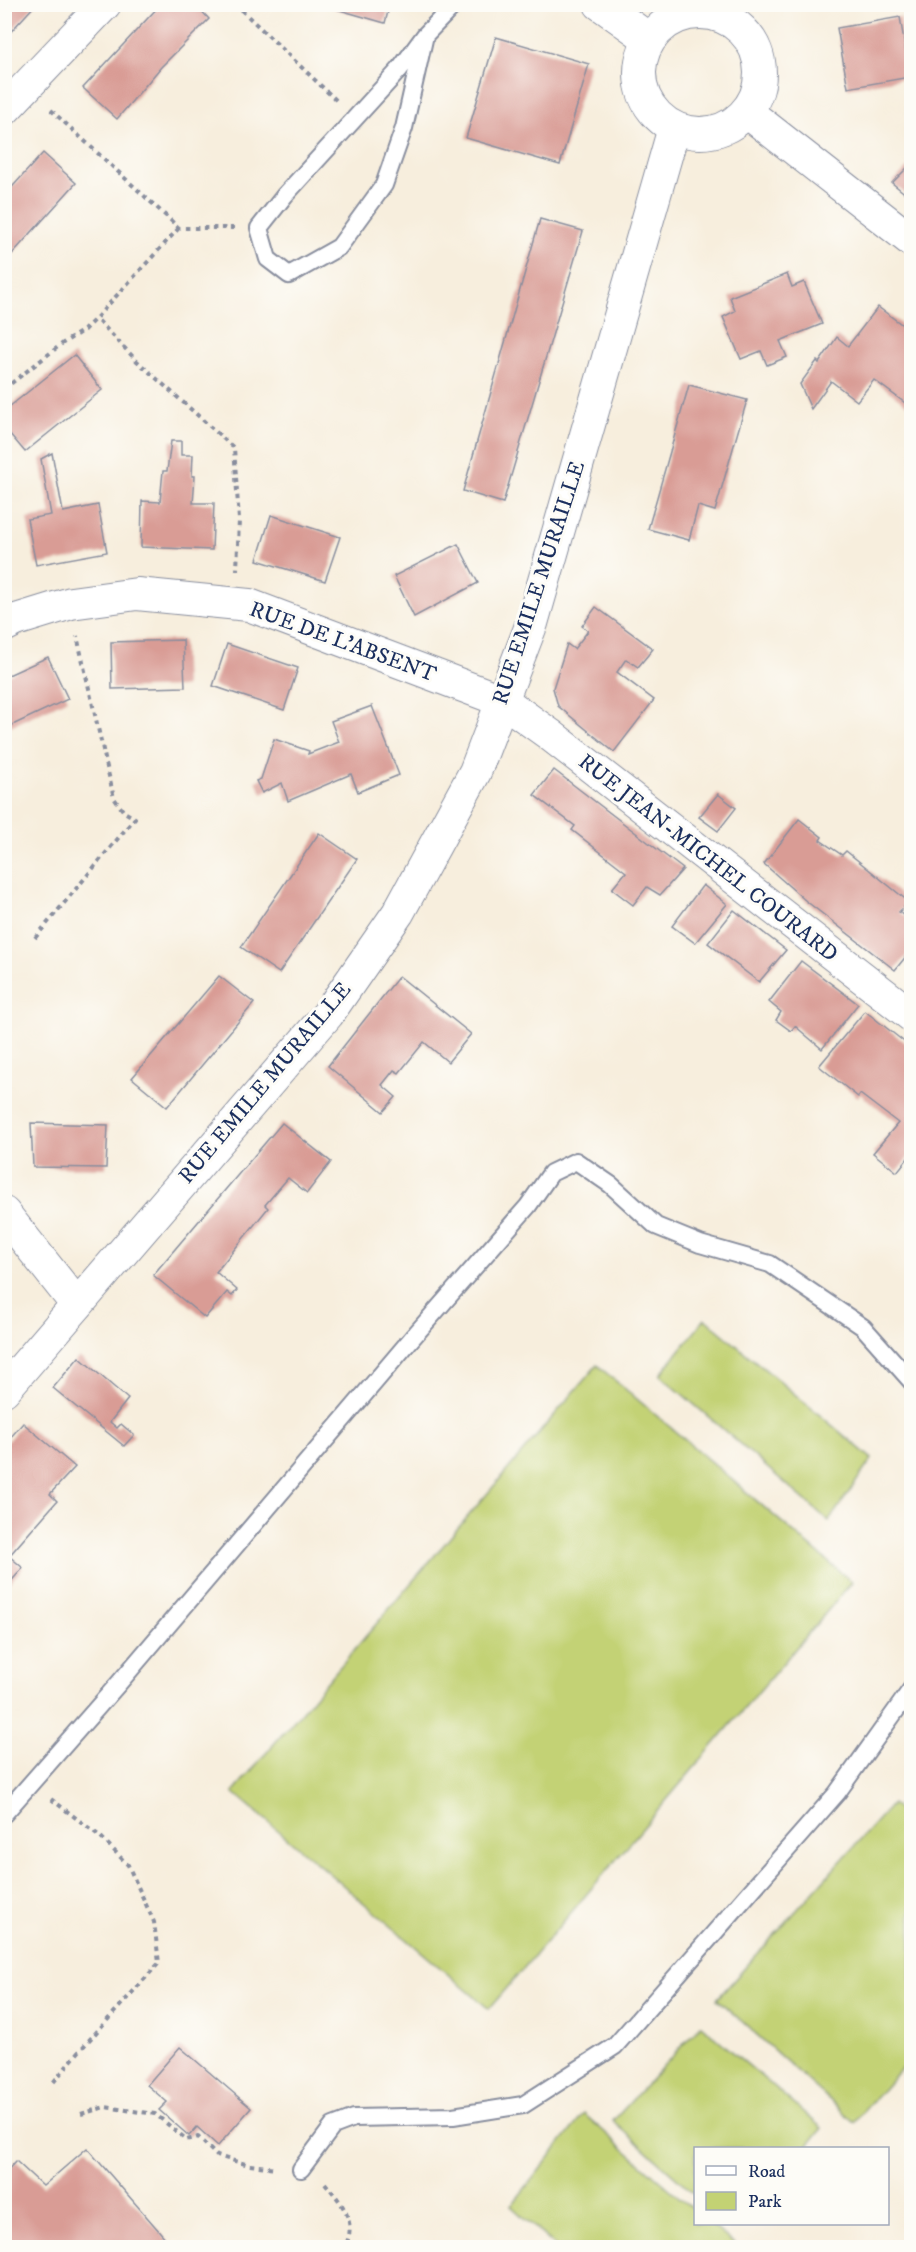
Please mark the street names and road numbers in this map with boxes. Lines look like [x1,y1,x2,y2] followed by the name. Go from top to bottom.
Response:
[487,458,591,708] street label: RUE EMILE MURAILLE
[246,596,440,688] street label: RUE DE L'ABSENT
[573,748,843,968] street label: RUE JEAN-MICHEL COURARD
[173,977,357,1189] street label: RUE EMILE MURAILLE

